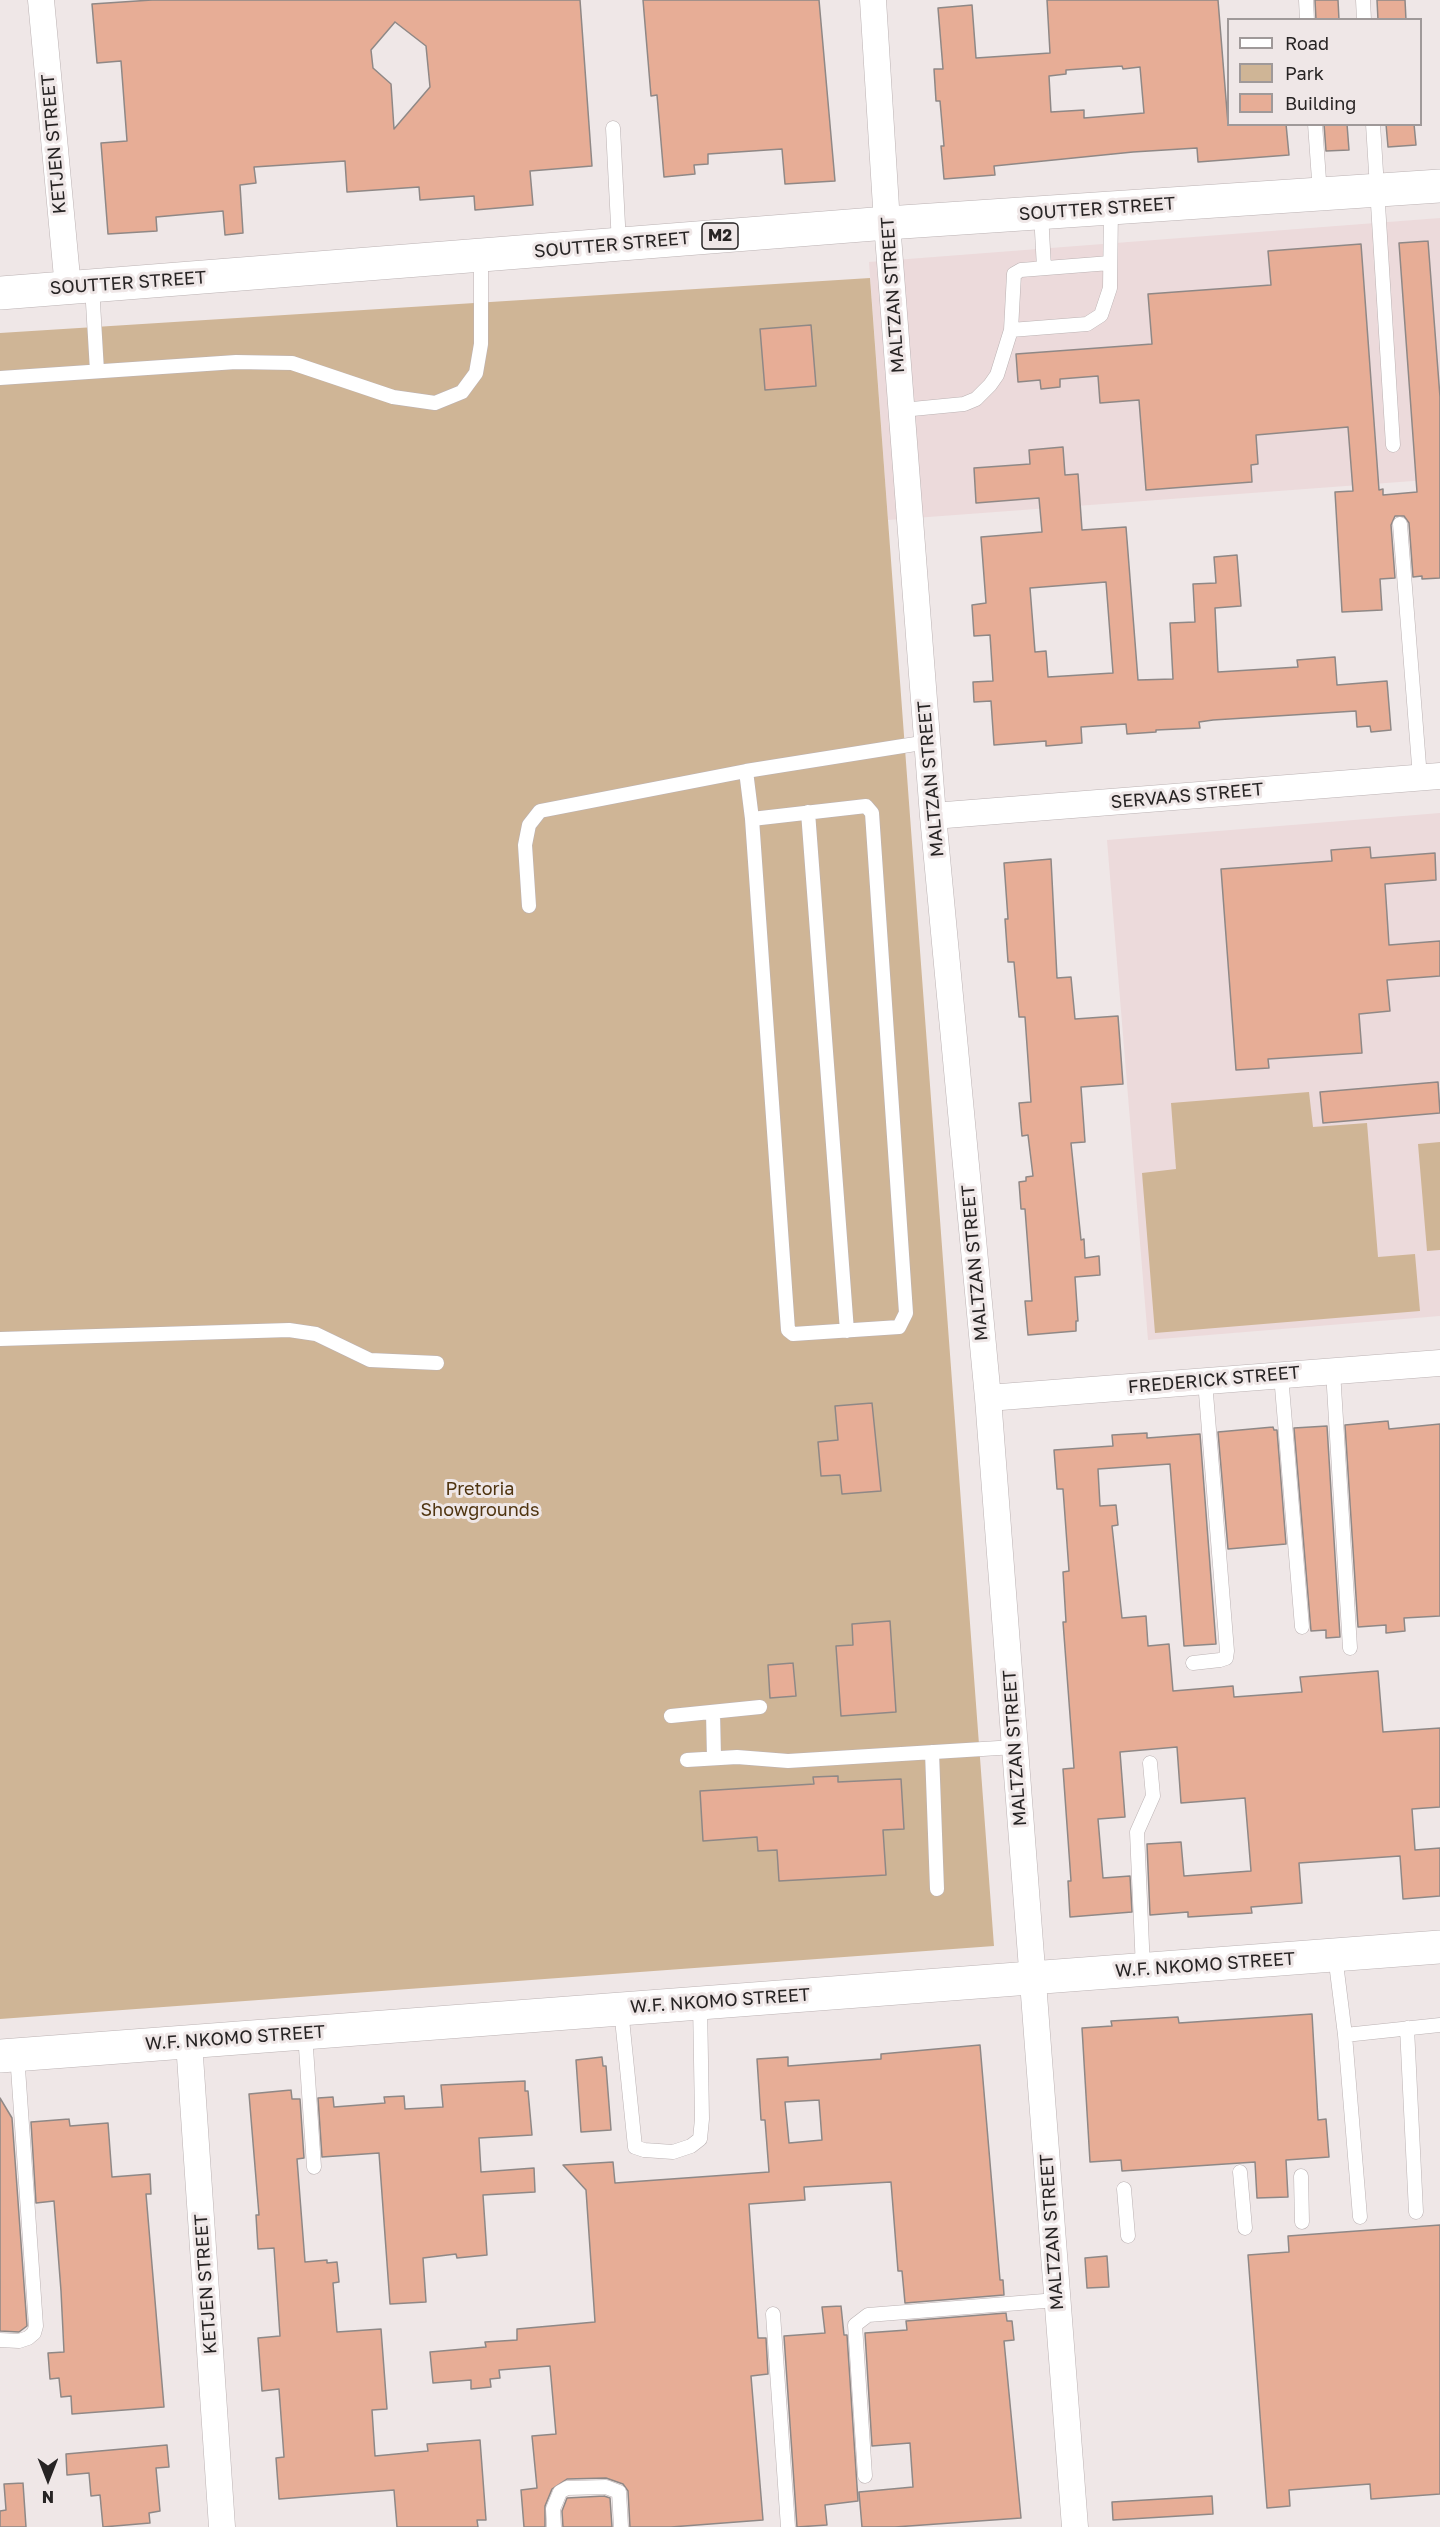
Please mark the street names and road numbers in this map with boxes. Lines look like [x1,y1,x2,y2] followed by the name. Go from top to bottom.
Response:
[37,73,71,215] street label: KETJEN STREET
[1018,193,1176,225] street label: SOUTTER STREET
[877,216,909,374] street label: MALTZAN STREET
[702,223,738,249] road number: M2
[533,227,691,263] street label: SOUTTER STREET
[49,267,207,299] street label: SOUTTER STREET
[913,700,949,858] street label: MALTZAN STREET
[1110,779,1264,813] street label: SERVAAS STREET
[957,1184,993,1342] street label: MALTZAN STREET
[1127,1362,1301,1398] street label: FREDERICK STREET
[999,1669,1031,1827] street label: MALTZAN STREET
[1114,1948,1296,1982] street label: W.F. NKOMO STREET
[629,1984,811,2018] street label: W.F. NKOMO STREET
[144,2021,326,2055] street label: W.F. NKOMO STREET
[1036,2153,1068,2311] street label: MALTZAN STREET
[190,2213,222,2355] street label: KETJEN STREET

